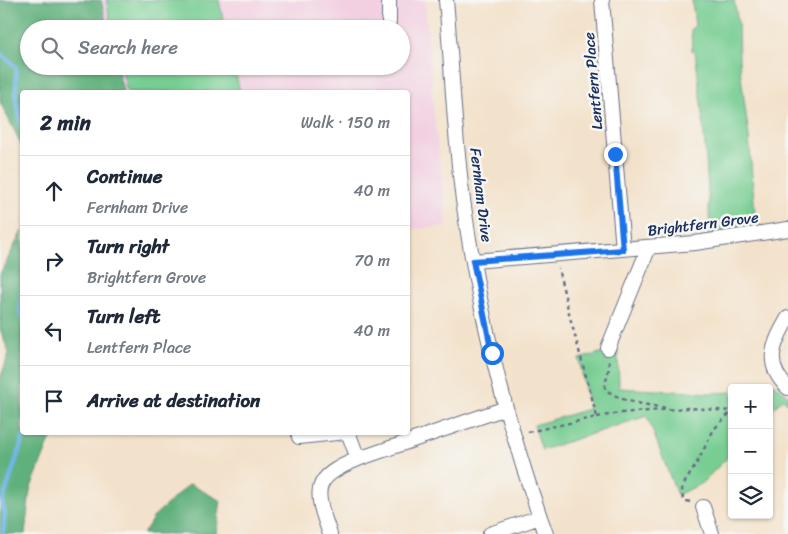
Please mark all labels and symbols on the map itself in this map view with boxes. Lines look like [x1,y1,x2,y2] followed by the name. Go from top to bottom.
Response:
[576,31,610,131] street label: Lentfern Place
[604,143,627,166] route end
[462,146,500,244] street label: Fernham Drive
[646,204,760,244] street label: Brightfern Grove
[481,342,504,365] route start

